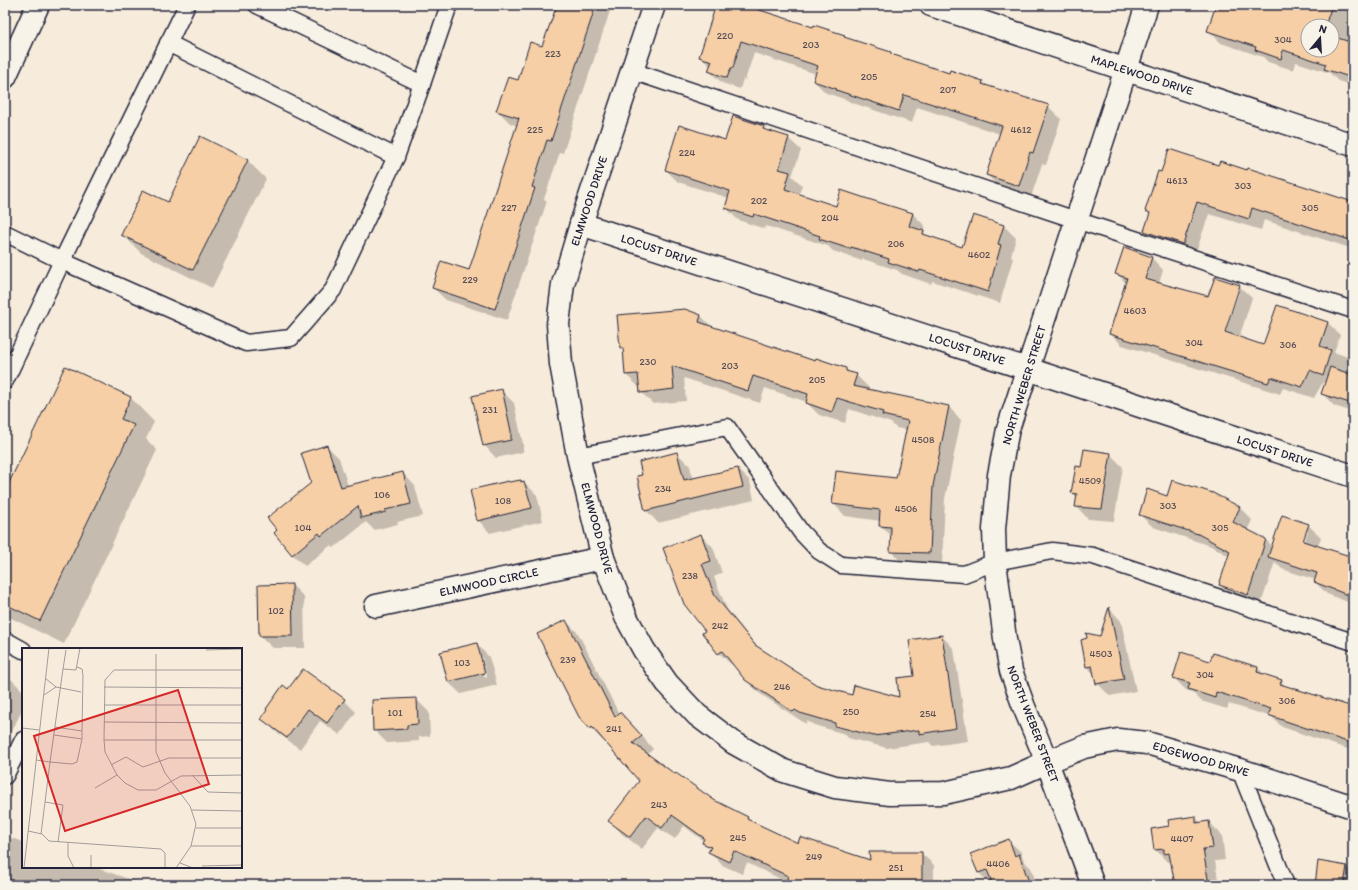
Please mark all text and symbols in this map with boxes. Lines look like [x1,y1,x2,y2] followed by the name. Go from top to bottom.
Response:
[1300,18,1340,58] north arrow
[1317,22,1328,36] text: N
[717,29,733,42] house number: 220
[1274,33,1292,46] house number: 304
[803,38,820,51] house number: 203
[545,47,562,60] house number: 223
[1089,52,1195,98] street label: MAPLEWOOD DRIVE
[861,70,877,83] house number: 205
[940,83,956,96] house number: 207
[527,123,543,136] house number: 225
[1010,123,1032,136] house number: 4612
[679,146,695,159] house number: 224
[568,154,610,248] street label: ELMWOOD DRIVE
[1166,174,1188,187] house number: 4613
[1234,179,1252,192] house number: 303
[751,194,768,207] house number: 202
[501,201,517,214] house number: 227
[1302,201,1318,214] house number: 305
[821,211,839,224] house number: 204
[619,231,699,269] street label: LOCUST DRIVE
[888,237,904,250] house number: 206
[968,248,991,261] house number: 4602
[462,273,478,286] house number: 229
[1124,304,1147,317] house number: 4603
[999,323,1049,446] street label: NORTH WEBER STREET
[927,330,1007,368] street label: LOCUST DRIVE
[1185,336,1203,349] house number: 304
[1280,338,1296,351] house number: 306
[640,355,656,368] house number: 230
[722,359,739,372] house number: 203
[809,373,825,386] house number: 205
[482,403,498,416] house number: 231
[1235,432,1315,470] street label: LOCUST DRIVE
[912,433,935,446] house number: 4508
[1079,474,1101,487] house number: 4509
[578,481,616,575] street label: ELMWOOD DRIVE
[655,482,671,495] house number: 234
[374,488,390,501] house number: 106
[495,494,512,507] house number: 108
[1159,499,1177,512] house number: 303
[895,502,917,515] house number: 4506
[295,521,311,534] house number: 104
[1212,521,1228,534] house number: 305
[438,565,540,599] street label: ELMWOOD CIRCLE
[682,569,699,582] house number: 238
[268,604,285,617] house number: 102
[712,619,729,632] house number: 242
[1090,647,1113,660] house number: 4503
[22,648,242,868] inset map
[560,653,576,666] house number: 239
[454,656,471,669] house number: 103
[1004,664,1062,785] street label: NORTH WEBER STREET
[1196,668,1214,681] house number: 304
[774,680,790,693] house number: 246
[1279,694,1295,707] house number: 306
[843,705,859,718] house number: 250
[387,706,403,719] house number: 101
[920,707,936,720] house number: 254
[606,722,622,735] house number: 241
[1151,739,1251,780] street label: EDGEWOOD DRIVE
[651,798,668,811] house number: 243
[730,831,746,844] house number: 245
[1170,832,1194,845] house number: 4407
[806,850,822,863] house number: 249
[986,857,1010,870] house number: 4406
[888,861,904,874] house number: 251

